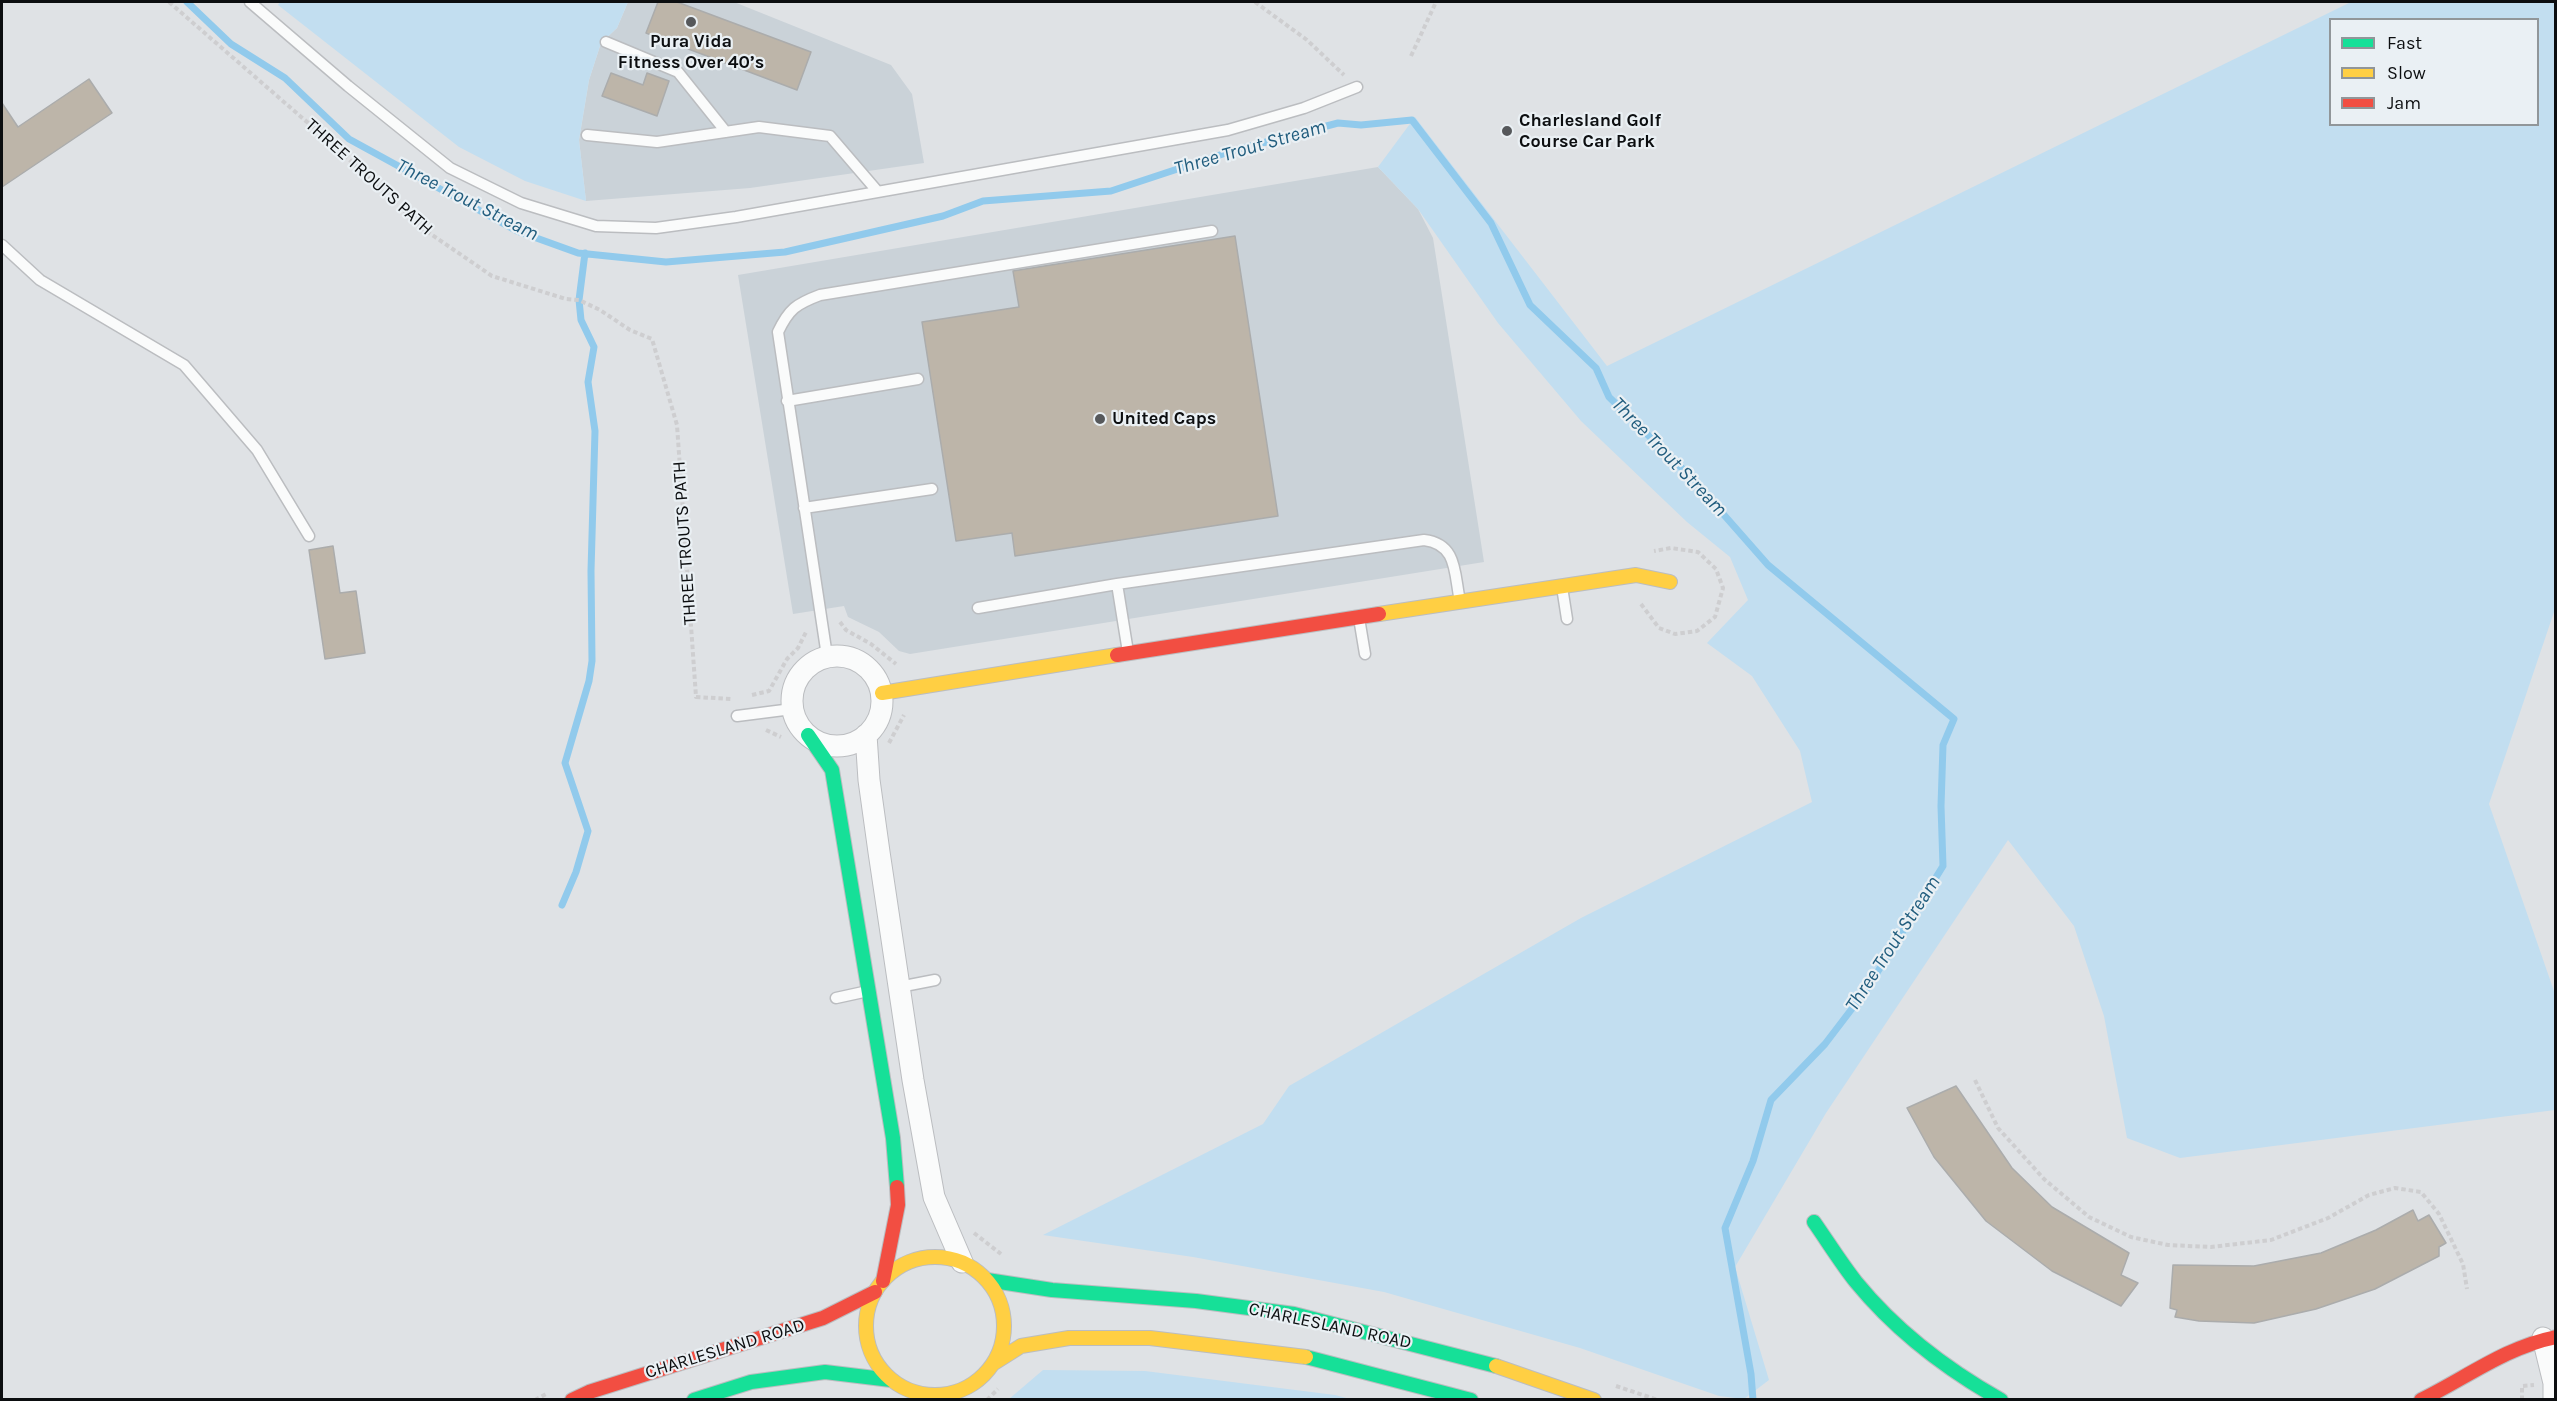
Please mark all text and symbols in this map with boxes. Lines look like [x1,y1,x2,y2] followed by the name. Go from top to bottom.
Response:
[684,15,698,29] marker: Pura Vida Fitness Over 40’s
[2329,18,2539,126] legend
[618,31,764,74] place label: Pura Vida Fitness Over 40’s
[2387,32,2422,54] text: Fast
[2387,62,2426,84] text: Slow
[2387,92,2421,114] text: Jam
[1519,110,1661,152] place label: Charlesland Golf Course Car Park
[301,114,437,240] street label: THREE TROUTS PATH
[1171,115,1329,181] water label: Three Trout Stream
[1500,124,1514,138] marker: Charlesland Golf Course Car Park
[392,154,542,246] water label: Three Trout Stream
[1606,392,1732,522] water label: Three Trout Stream
[1112,408,1216,430] place label: United Caps
[1093,412,1107,426] marker: United Caps
[669,460,701,626] street label: THREE TROUTS PATH
[1840,872,1946,1016] water label: Three Trout Stream
[1247,1298,1413,1354] street label: CHARLESLAND ROAD
[643,1314,807,1384] street label: CHARLESLAND ROAD

